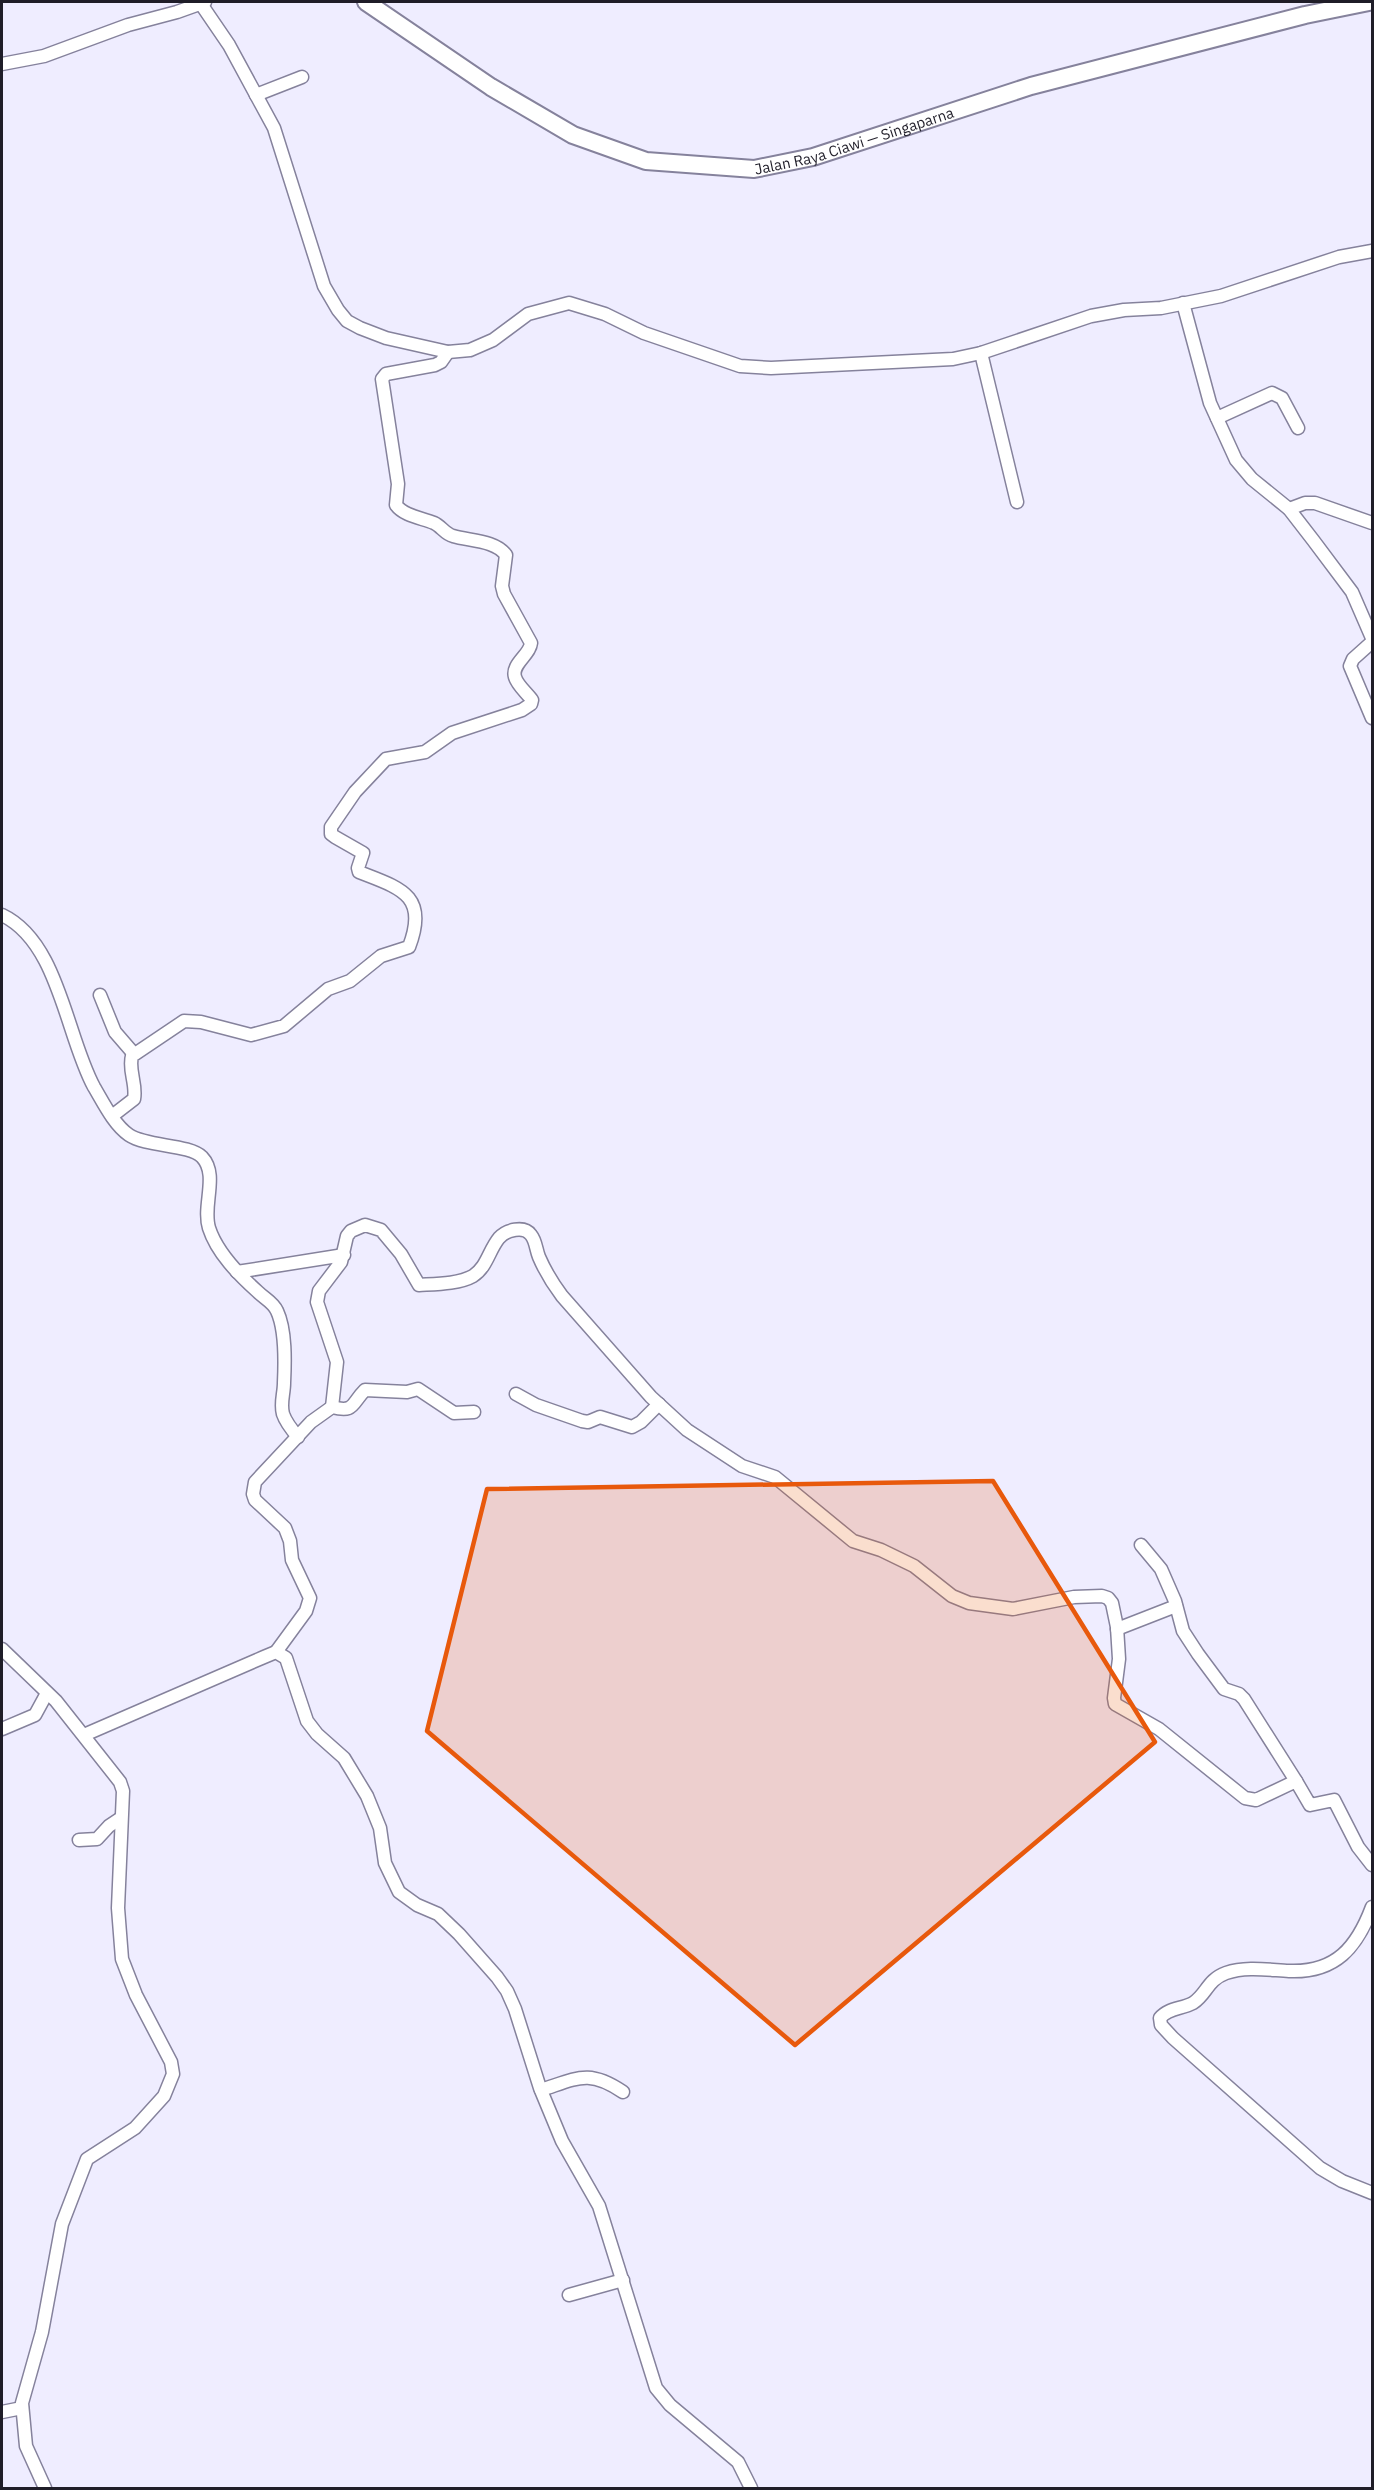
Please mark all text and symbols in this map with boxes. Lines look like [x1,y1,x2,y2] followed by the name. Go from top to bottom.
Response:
[753,102,956,178] street label: Jalan Raya Ciawi — Singaparna

